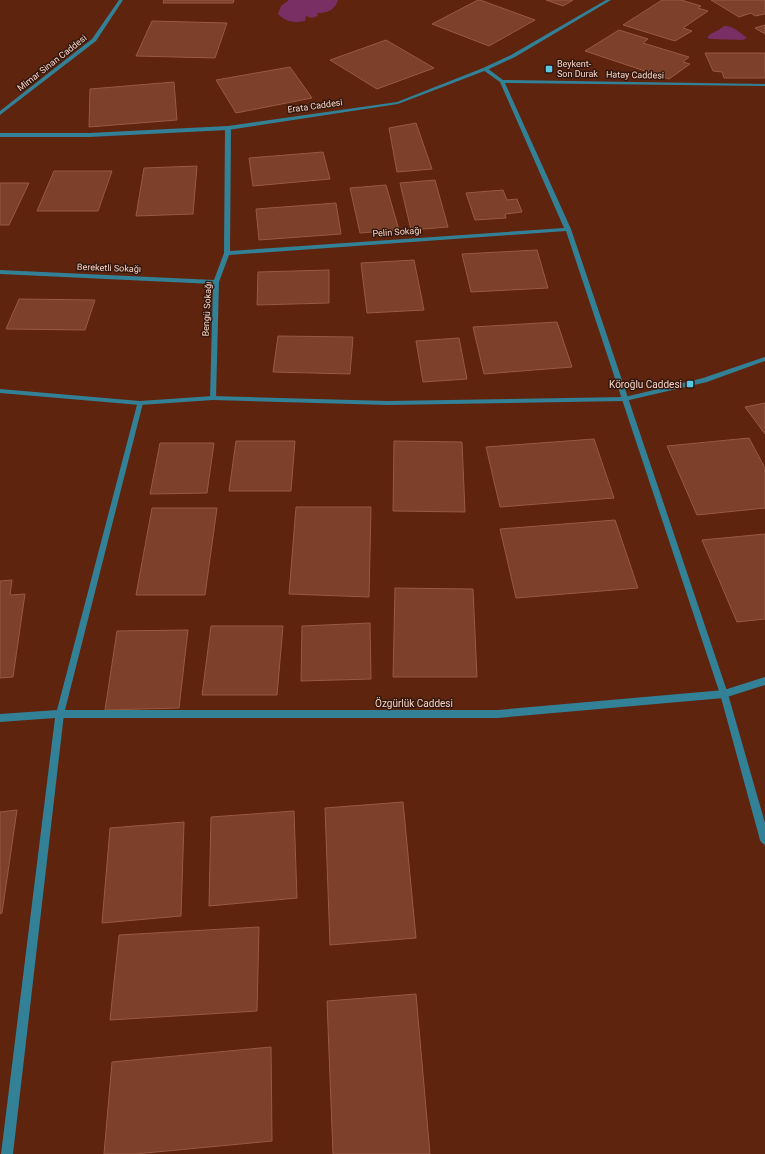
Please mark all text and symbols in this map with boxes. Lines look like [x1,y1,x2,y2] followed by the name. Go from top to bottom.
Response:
[15,33,89,93] street label: Mimar Sinan Caddesi
[557,59,598,79] place label: Beykent- Son Durak
[544,64,554,74] marker: Beykent- Son Durak
[606,69,664,81] street label: Hatay Caddesi
[287,97,343,115] street label: Erata Caddesi
[372,225,422,239] street label: Pelin Sokağı
[77,262,141,274] street label: Bereketli Sokağı
[201,281,213,337] street label: Bengü Sokağı
[609,379,682,390] place label: Köroğlu Caddesi
[685,379,695,389] marker: Köroğlu Caddesi
[375,697,453,709] street label: Özgürlük Caddesi

